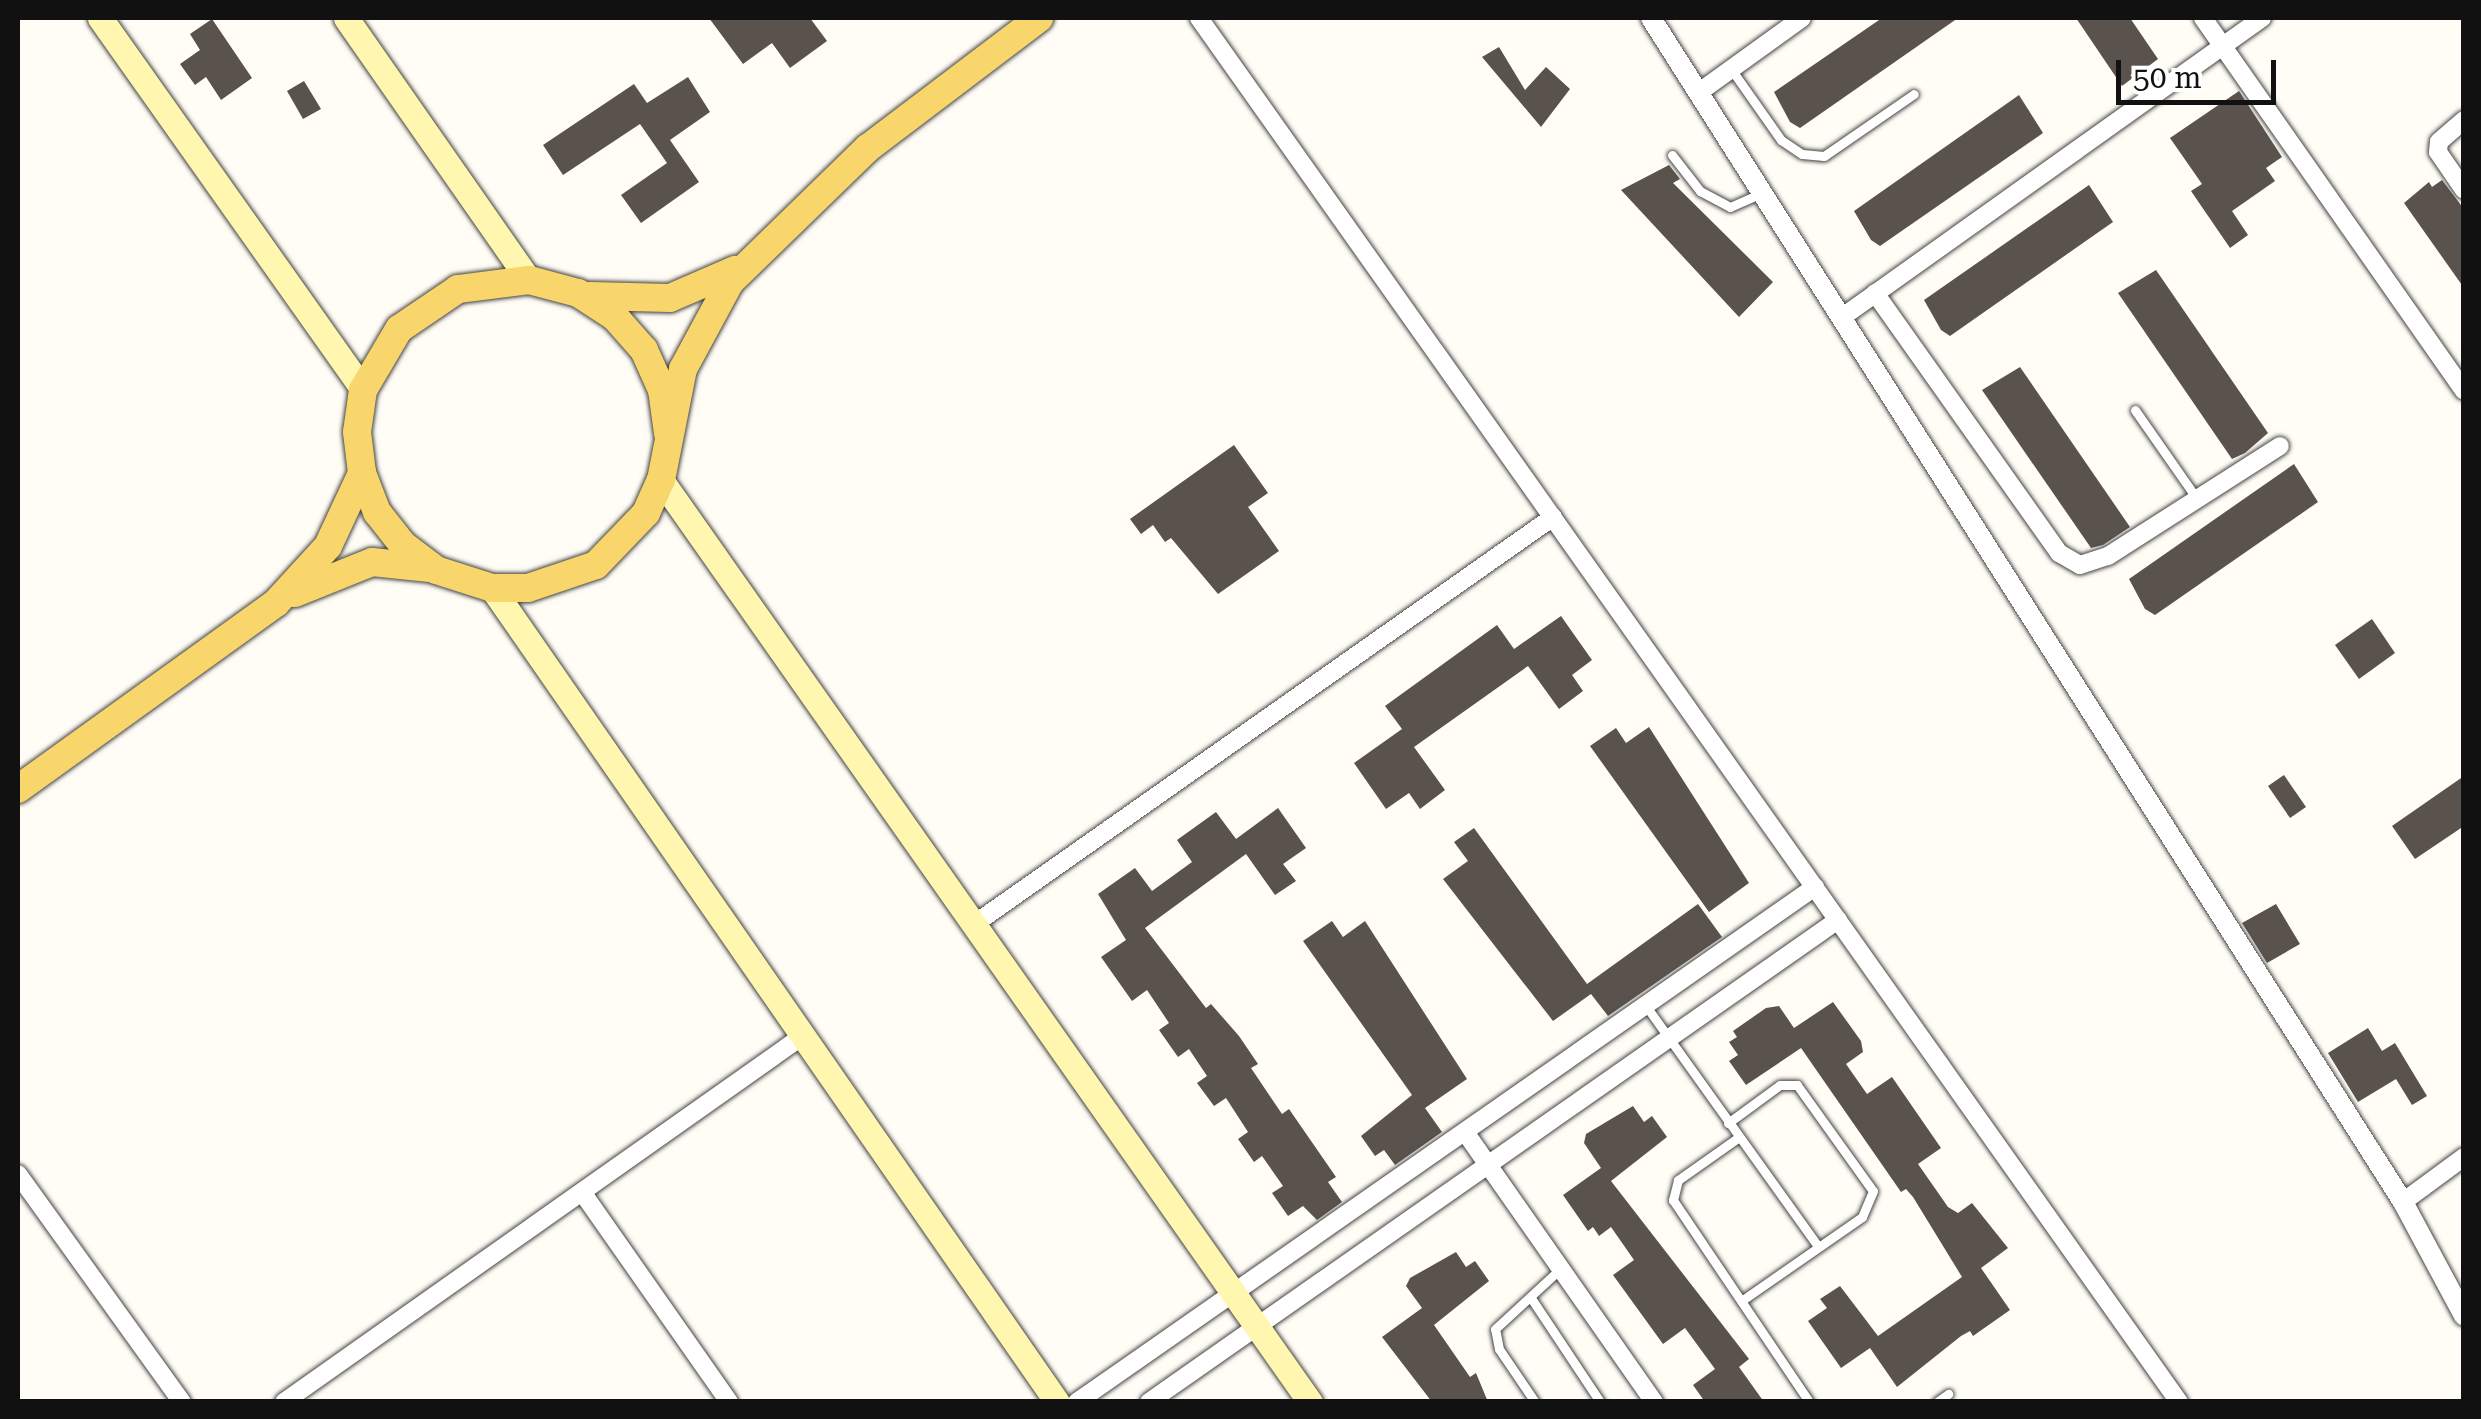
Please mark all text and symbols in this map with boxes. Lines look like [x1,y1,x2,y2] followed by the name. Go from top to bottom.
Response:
[2121,40,2281,102] scale bar
[2133,60,2202,95] text: 50 m

